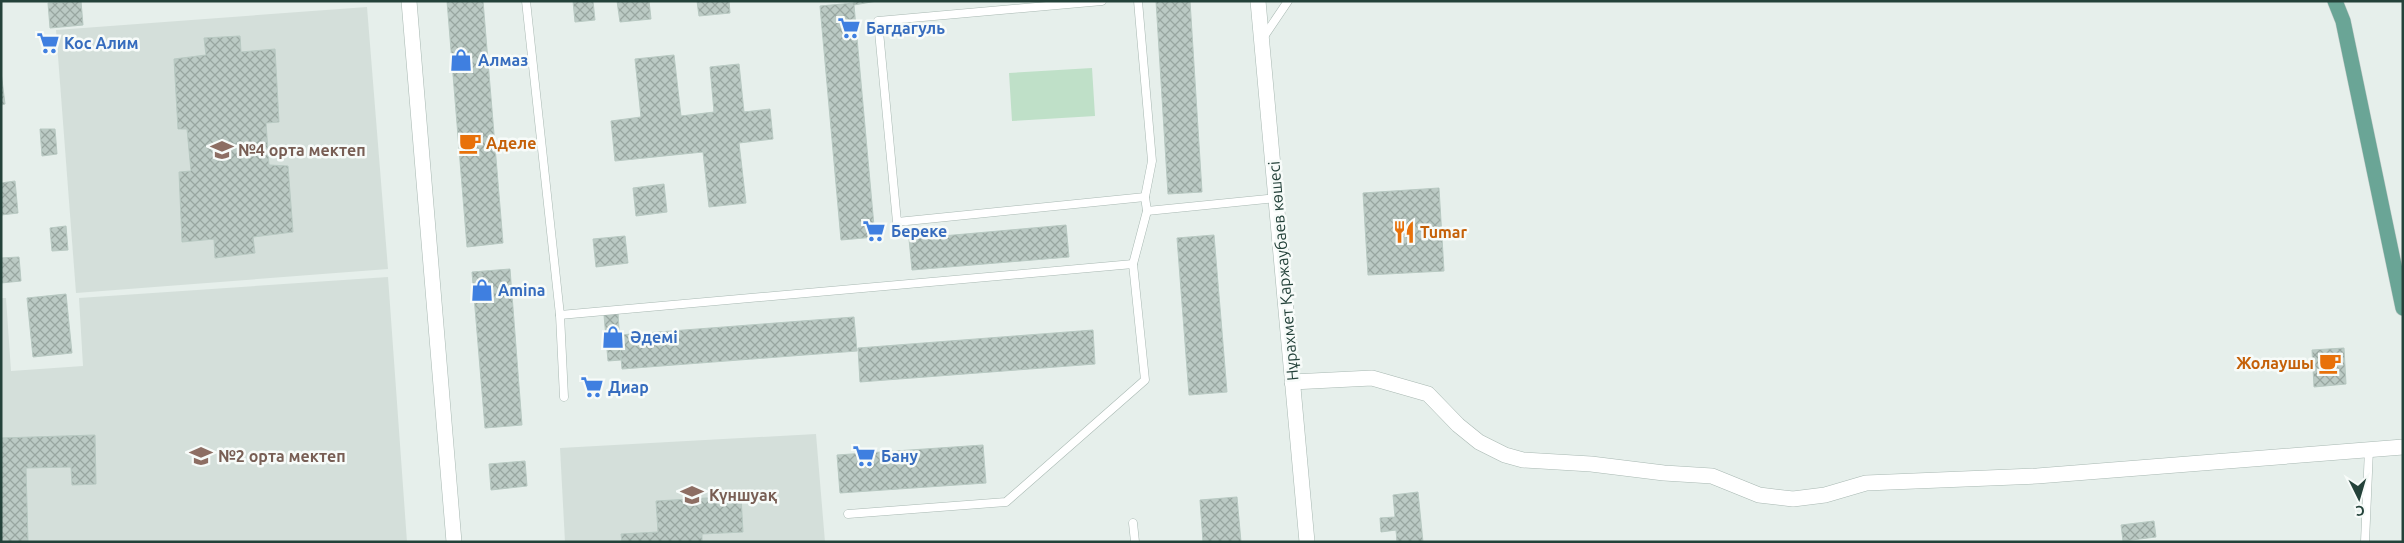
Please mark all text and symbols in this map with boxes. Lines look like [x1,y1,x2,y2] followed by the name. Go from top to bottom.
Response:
[836,15,862,41] supermarket icon: Багдагуль
[866,19,945,37] place label: Багдагуль
[35,30,61,56] supermarket icon: Кос Алим
[64,34,139,52] place label: Кос Алим
[448,47,474,73] shop icon: Алмаз
[478,51,528,69] place label: Алмаз
[457,130,483,156] cafe icon: Аделе
[486,134,536,152] place label: Аделе
[209,137,235,163] school or university icon: №4 орта мектеп
[238,141,366,159] place label: №4 орта мектеп
[1264,160,1302,382] street label: Нұрахмет Қаржаубаев көшесі
[861,218,887,244] supermarket icon: Береке
[1391,219,1417,245] restaurant icon: Tumar
[891,222,947,240] place label: Береке
[1420,223,1468,241] place label: Tumar
[469,277,495,303] shop icon: Amina
[498,281,546,299] place label: Amina
[600,324,626,350] shop icon: Әдемі
[630,328,678,346] place label: Әдемі
[2317,350,2343,376] cafe icon: Жолаушы
[2236,354,2314,372] place label: Жолаушы
[579,374,605,400] supermarket icon: Диар
[608,378,649,396] place label: Диар
[188,443,214,469] school or university icon: №2 орта мектеп
[851,443,877,469] supermarket icon: Бану
[218,447,346,465] place label: №2 орта мектеп
[881,447,918,465] place label: Бану
[2334,473,2384,523] north arrow
[679,482,705,508] school or university icon: Күншуақ
[709,486,778,504] place label: Күншуақ
[2355,503,2365,519] text: С

